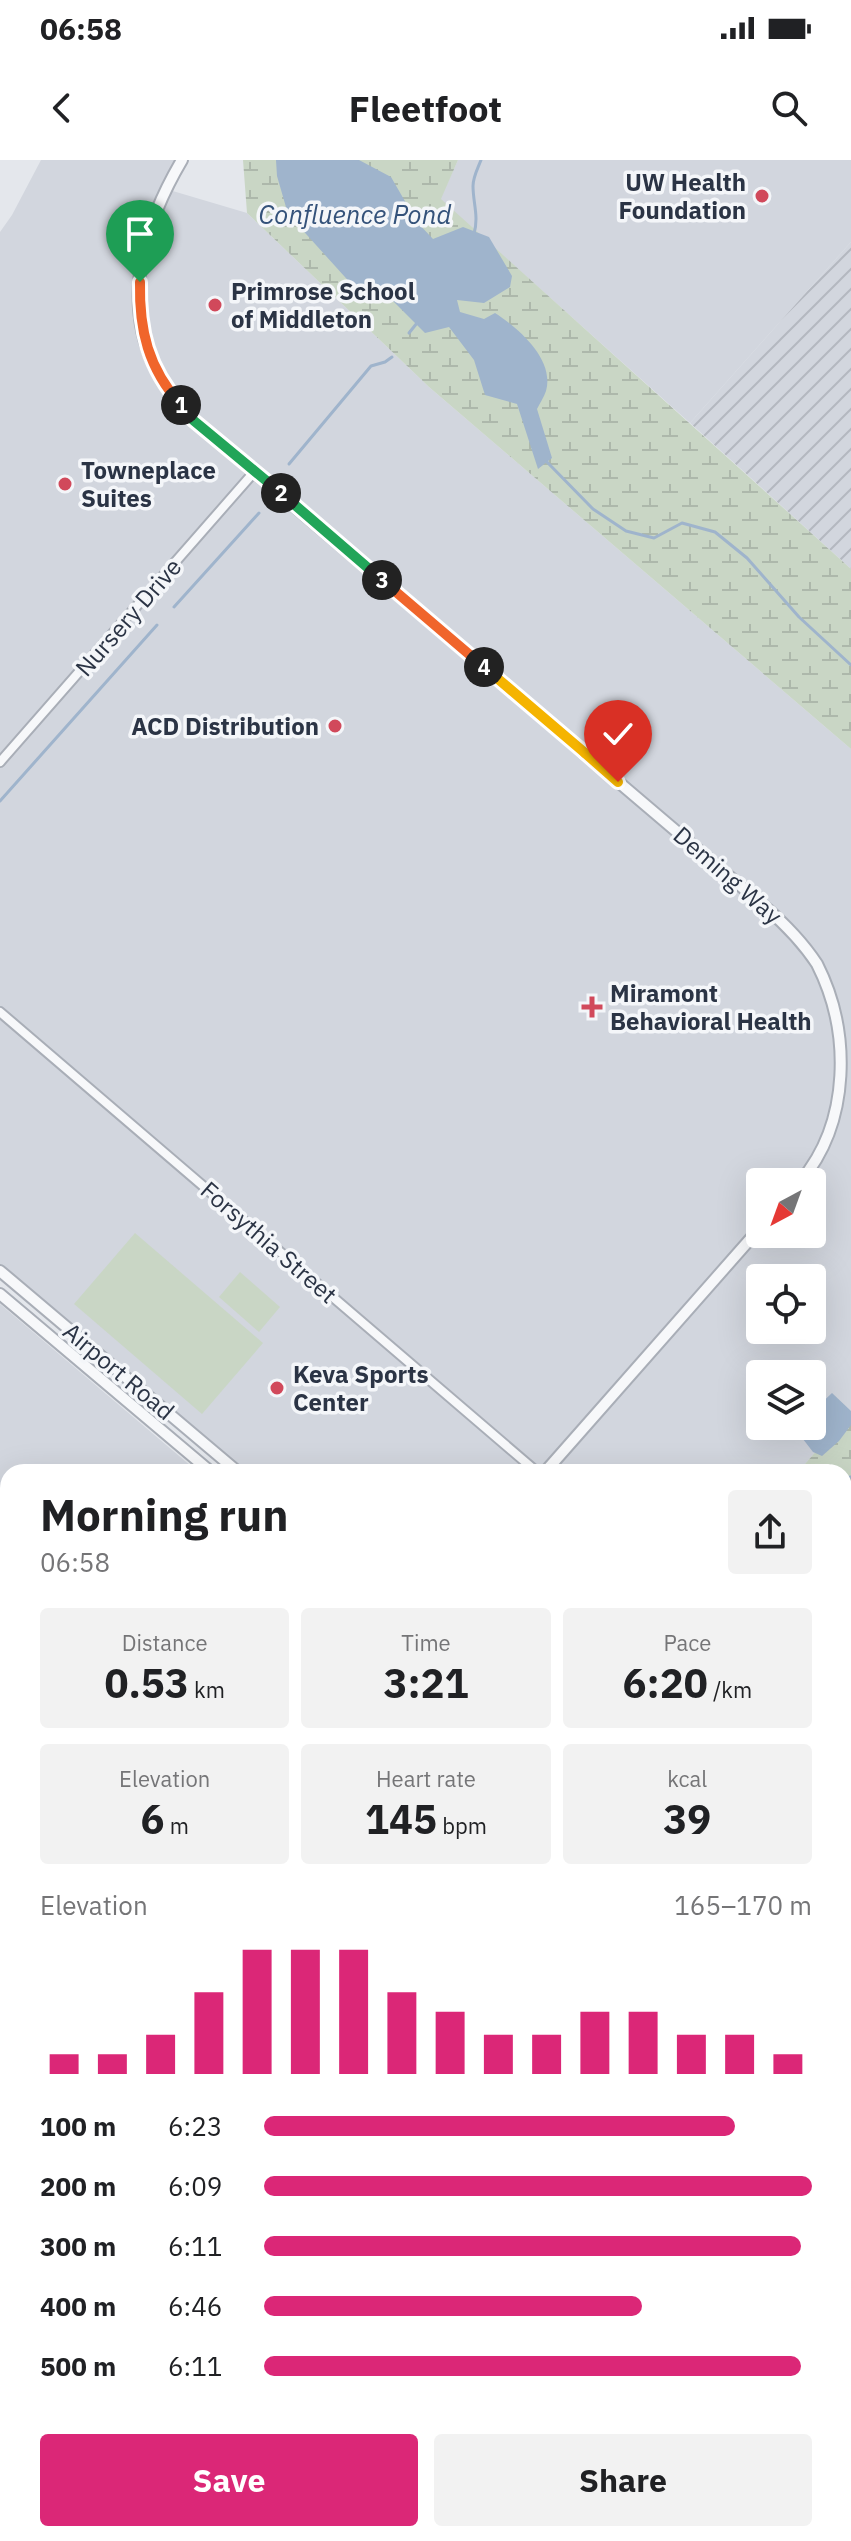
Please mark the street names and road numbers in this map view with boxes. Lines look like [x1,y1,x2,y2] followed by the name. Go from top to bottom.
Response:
[68,551,188,683] street label: Nursery Drive
[667,819,789,931] street label: Deming Way
[194,1174,344,1310] street label: Forsythia Street
[57,1315,181,1427] street label: Airport Road

